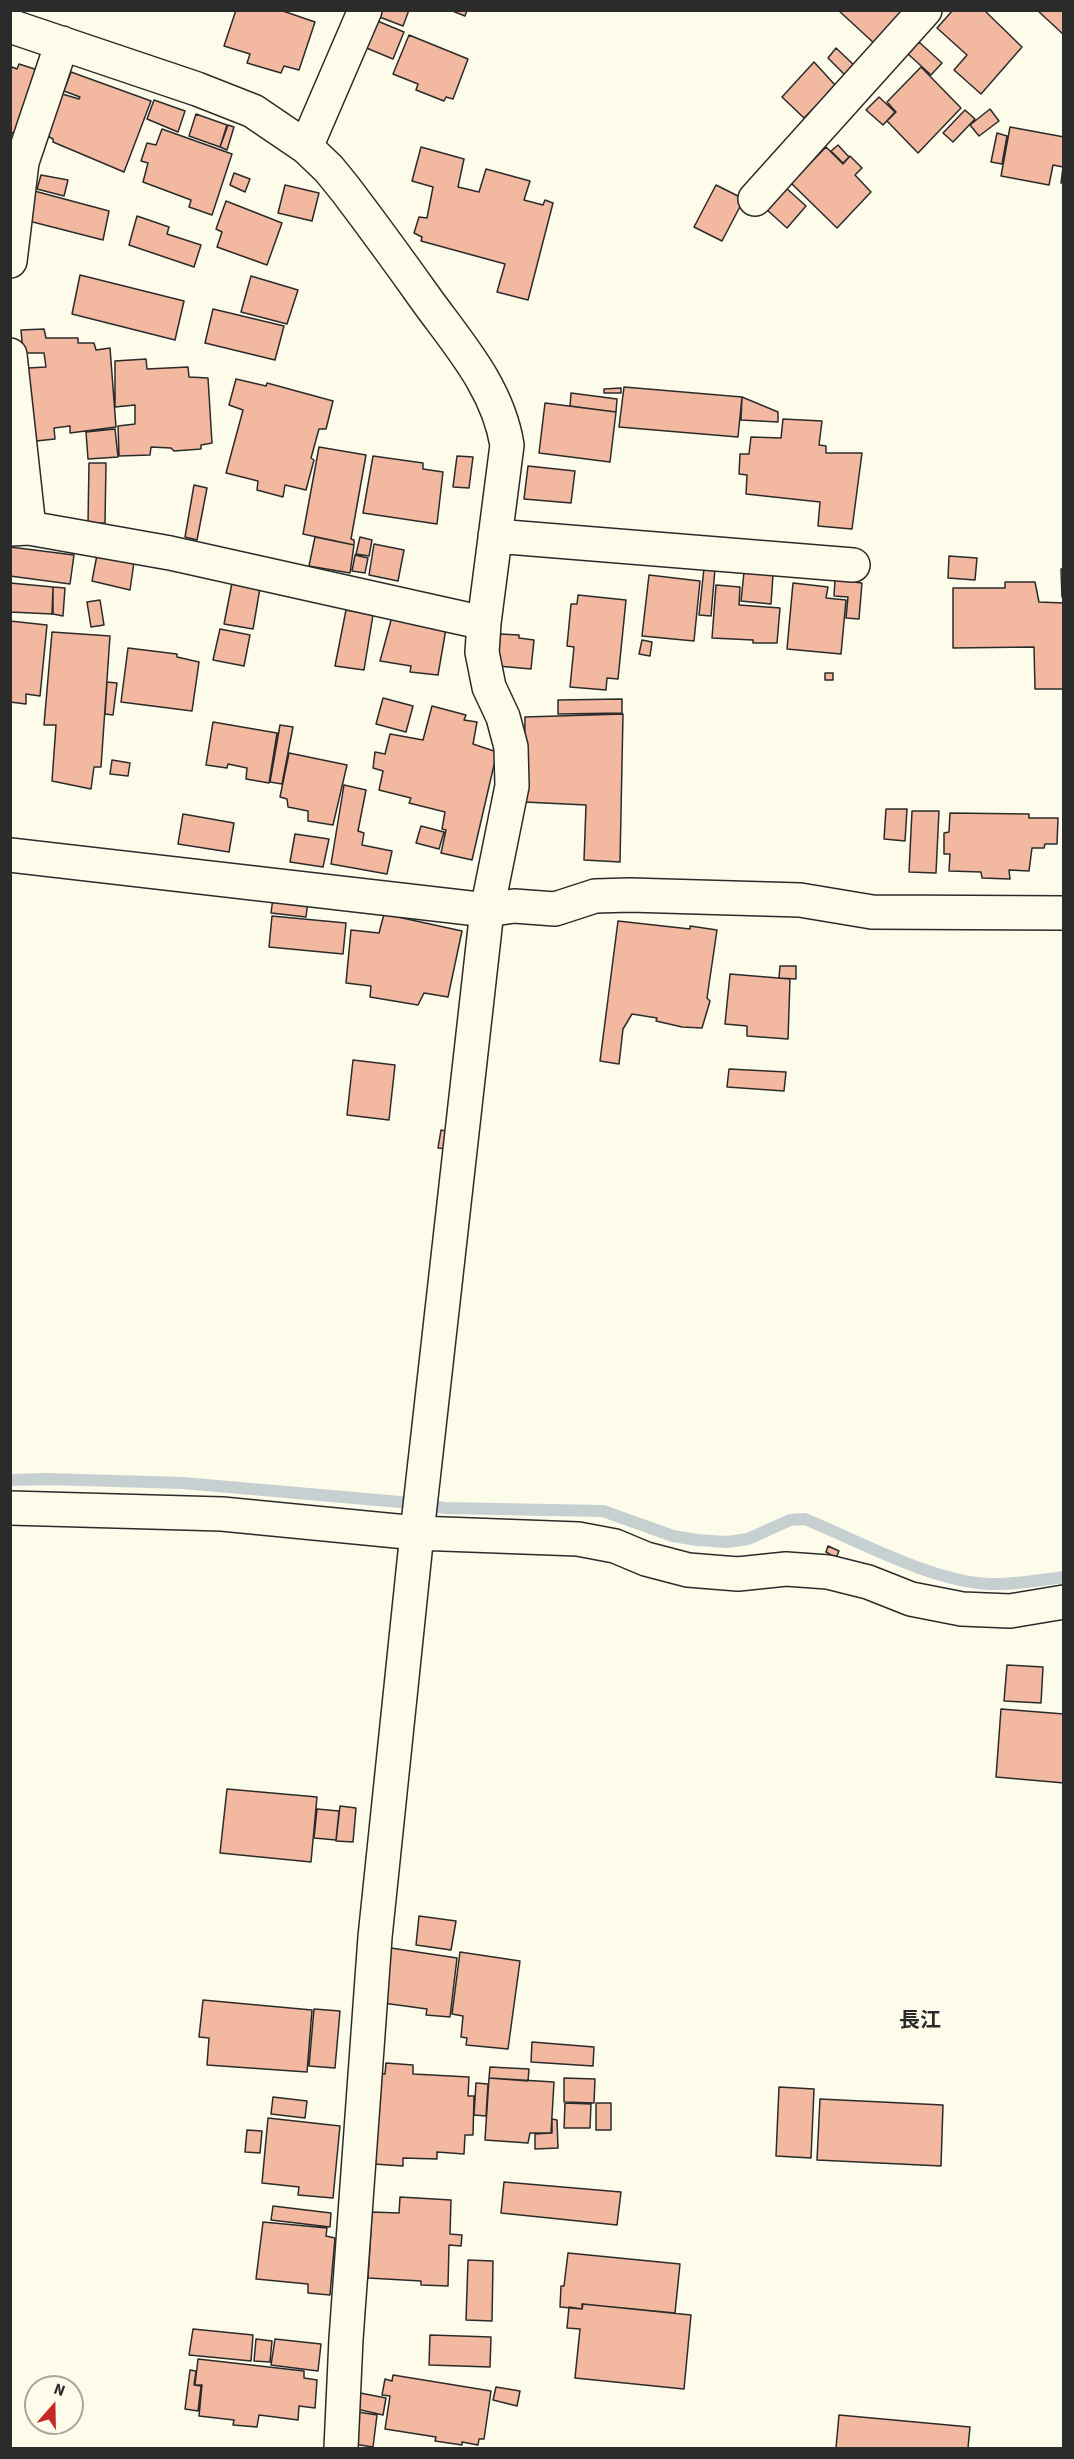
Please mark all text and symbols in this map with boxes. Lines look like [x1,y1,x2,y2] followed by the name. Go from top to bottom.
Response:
[899,2009,941,2035] district label: 長江
[24,2375,84,2435] north arrow
[51,2378,68,2402] text: N

